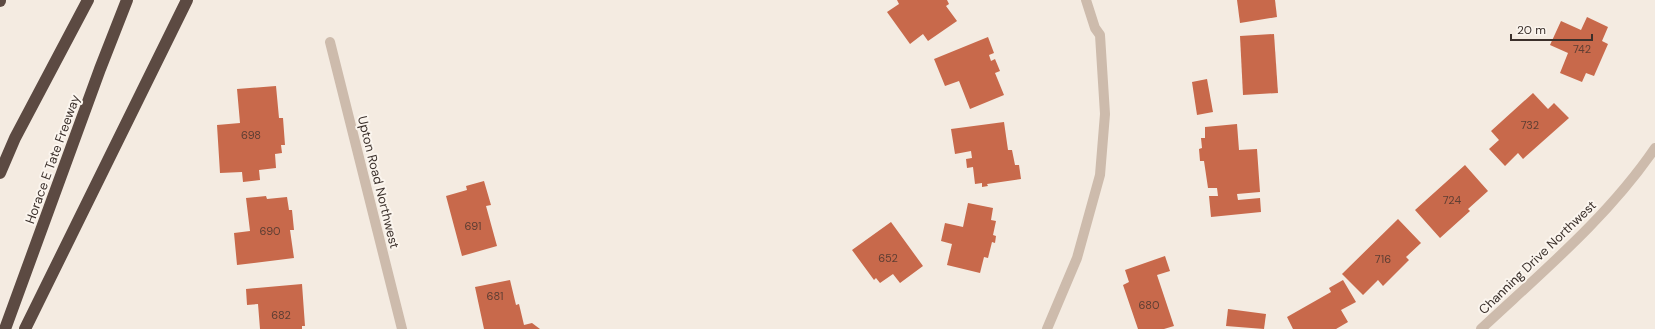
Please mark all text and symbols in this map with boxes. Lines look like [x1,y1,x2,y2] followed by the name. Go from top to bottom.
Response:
[1511,16,1592,42] scale bar
[1517,22,1546,38] text: 20 m
[1573,42,1591,56] house number: 742
[21,92,84,226] street label: Horace E Tate Freeway
[354,114,403,250] street label: Upton Road Northwest
[1521,118,1539,132] house number: 732
[241,128,261,142] house number: 698
[1443,193,1462,207] house number: 724
[1475,197,1600,318] street label: Channing Drive Northwest
[465,219,481,233] house number: 691
[259,224,281,238] house number: 690
[878,251,898,265] house number: 652
[1375,252,1391,266] house number: 716
[487,289,503,303] house number: 681
[1138,298,1160,312] house number: 680
[271,308,291,322] house number: 682

